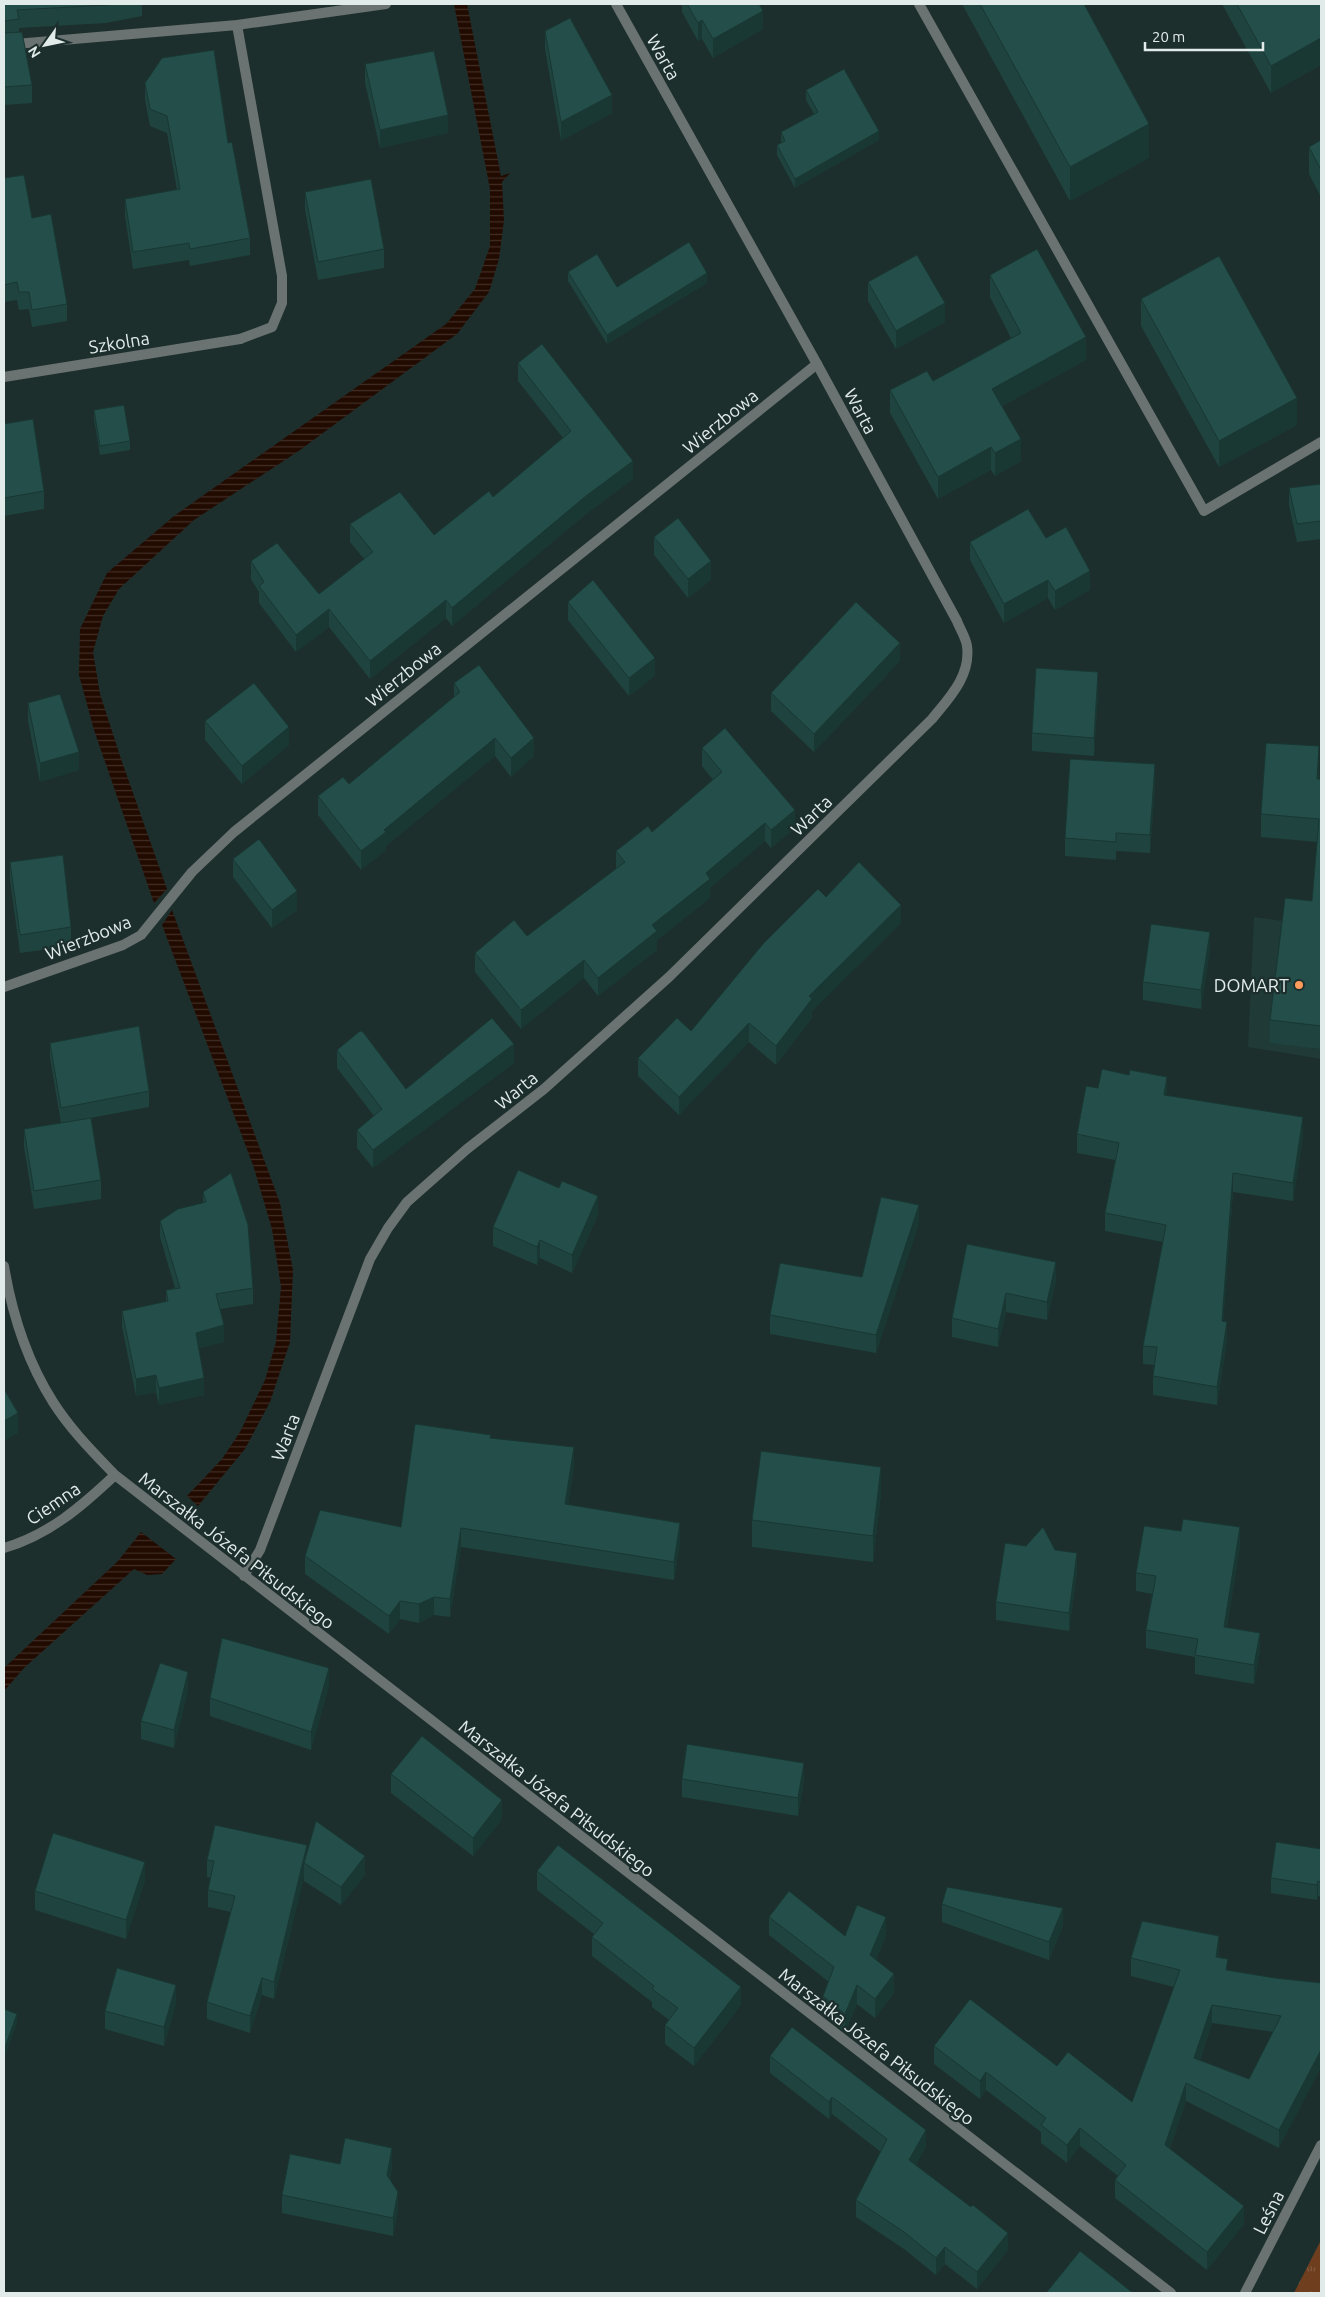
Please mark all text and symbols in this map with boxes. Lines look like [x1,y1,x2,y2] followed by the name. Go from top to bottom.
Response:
[20,20,70,70] north arrow
[1145,20,1262,52] scale bar
[1152,28,1185,45] text: 20 m
[643,31,685,83] street label: Warta
[25,43,44,61] text: N
[87,327,151,357] street label: Szkolna
[678,385,762,457] street label: Wierzbowa
[841,385,881,437] street label: Warta
[361,638,445,710] street label: Wierzbowa
[787,791,835,839] street label: Warta
[42,911,134,963] street label: Wierzbowa
[1214,975,1289,995] place label: DOMART
[1293,979,1305,991] marker: DOMART
[491,1067,541,1113] street label: Warta
[267,1411,303,1463] street label: Warta
[135,1467,339,1633] street label: Marszałka Józefa Piłsudskiego
[22,1478,84,1528] street label: Ciemna
[455,1715,659,1881] street label: Marszałka Józefa Piłsudskiego
[775,1963,979,2129] street label: Marszałka Józefa Piłsudskiego
[1249,2187,1287,2237] street label: Leśna

